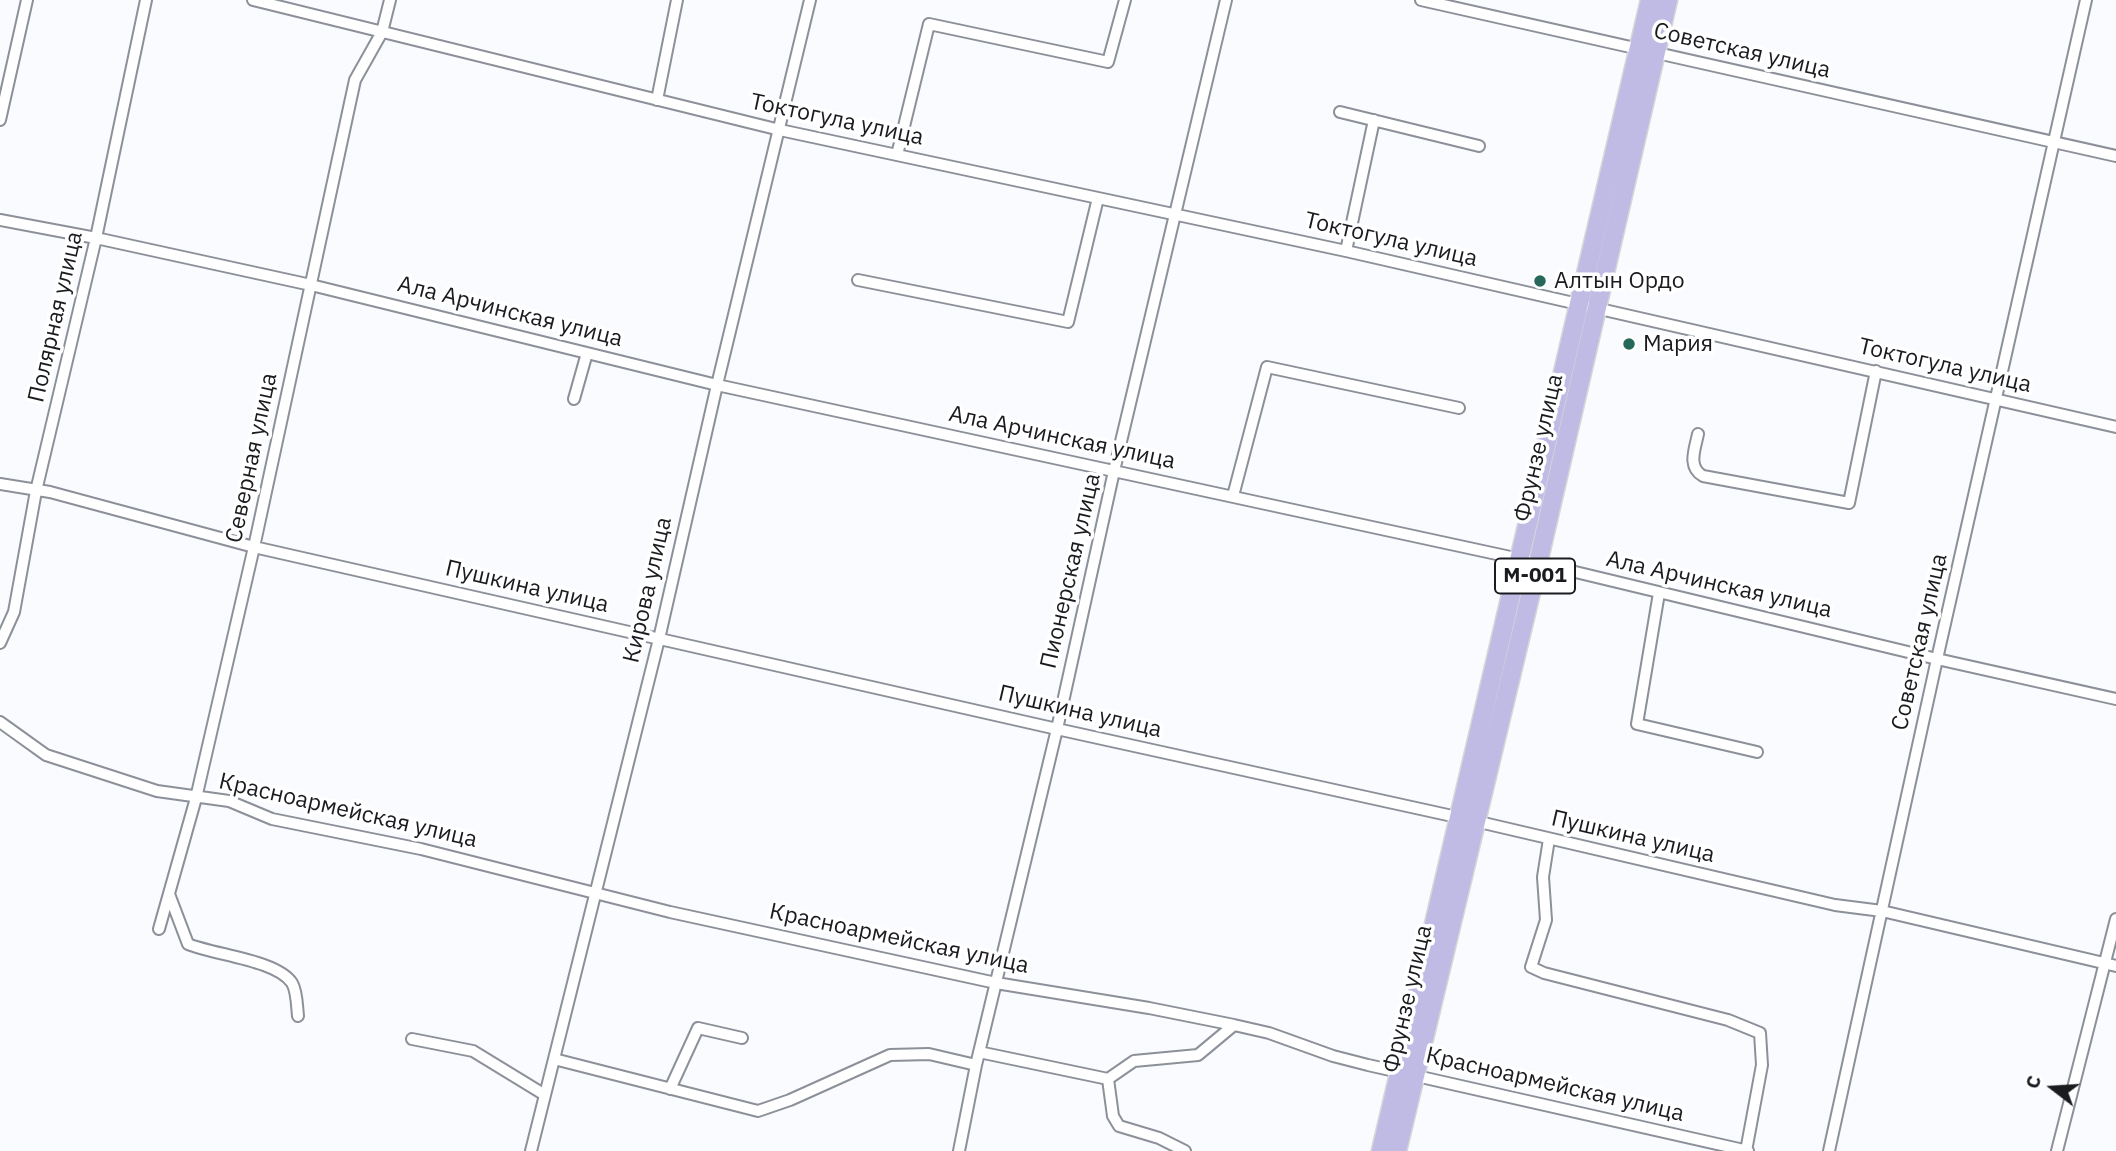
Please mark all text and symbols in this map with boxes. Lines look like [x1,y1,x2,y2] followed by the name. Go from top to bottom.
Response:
[1651,17,1833,85] street label: Советская улица
[748,88,926,152] street label: Токтогула улица
[1302,207,1480,273] street label: Токтогула улица
[23,229,89,405] street label: Полярная улица
[1554,267,1685,295] place label: Алтын Ордо
[395,271,625,353] street label: Ала Арчинская улица
[1532,273,1548,289] marker: Алтын Ордо
[1643,330,1713,358] place label: Мария
[1856,333,2034,399] street label: Токтогула улица
[1621,336,1637,352] marker: Мария
[221,371,283,545] street label: Северная улица
[1509,371,1569,525] street label: Фрунзе улица
[946,400,1178,476] street label: Ала Арчинская улица
[1035,471,1107,671] street label: Пионерская улица
[618,514,678,666] street label: Кирова улица
[1603,546,1835,624] street label: Ала Арчинская улица
[1886,551,1954,733] street label: Советская улица
[443,555,611,619] street label: Пушкина улица
[1495,558,1575,594] road number: M-001
[996,680,1164,744] street label: Пушкина улица
[216,768,480,854] street label: Красноармейская улица
[1549,805,1717,869] street label: Пушкина улица
[767,898,1031,980] street label: Красноармейская улица
[1378,922,1438,1076] street label: Фрунзе улица
[1423,1042,1687,1128] street label: Красноармейская улица
[2018,1053,2088,1123] north arrow
[2020,1072,2046,1091] text: С

